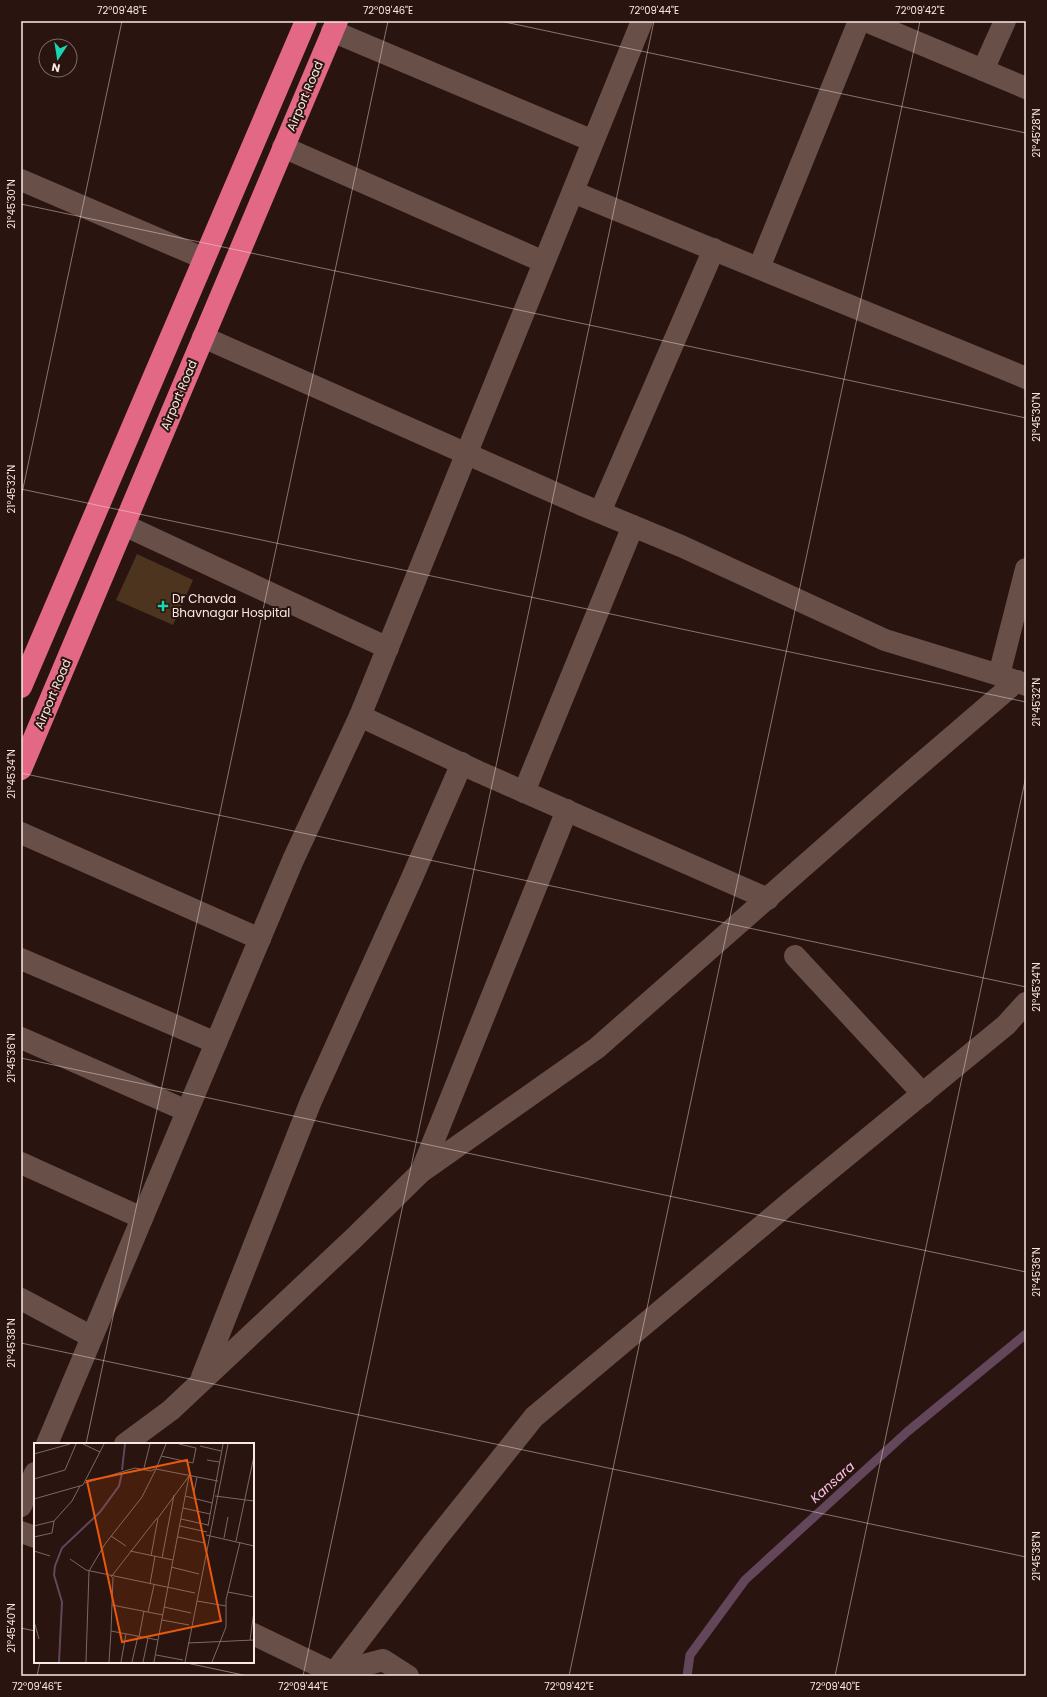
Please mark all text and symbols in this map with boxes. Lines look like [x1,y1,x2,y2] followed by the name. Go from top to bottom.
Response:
[97,3,147,18] text: 72°09'48"E
[363,3,413,18] text: 72°09'46"E
[629,3,679,18] text: 72°09'44"E
[895,3,945,18] text: 72°09'42"E
[38,38,78,78] north arrow
[282,58,327,133] street label: Airport Road
[50,59,62,76] text: N
[1029,108,1044,158] text: 21°45'28"N
[4,179,19,229] text: 21°45'30"N
[156,357,201,432] street label: Airport Road
[1029,392,1044,442] text: 21°45'30"N
[4,465,19,513] text: 21°45'32"N
[172,590,290,621] place label: Dr Chavda Bhavnagar Hospital
[157,600,169,612] marker: Dr Chavda Bhavnagar Hospital
[30,656,75,731] street label: Airport Road
[1029,678,1044,726] text: 21°45'32"N
[4,749,19,799] text: 21°45'34"N
[1029,962,1044,1012] text: 21°45'34"N
[4,1033,19,1083] text: 21°45'36"N
[1029,1247,1044,1297] text: 21°45'36"N
[4,1318,19,1368] text: 21°45'38"N
[34,1443,254,1663] inset map
[806,1457,859,1508] water label: Kansara
[1029,1531,1044,1581] text: 21°45'38"N
[4,1603,19,1653] text: 21°45'40"N
[12,1679,62,1694] text: 72°09'46"E
[278,1679,328,1694] text: 72°09'44"E
[544,1679,594,1694] text: 72°09'42"E
[810,1679,860,1694] text: 72°09'40"E

